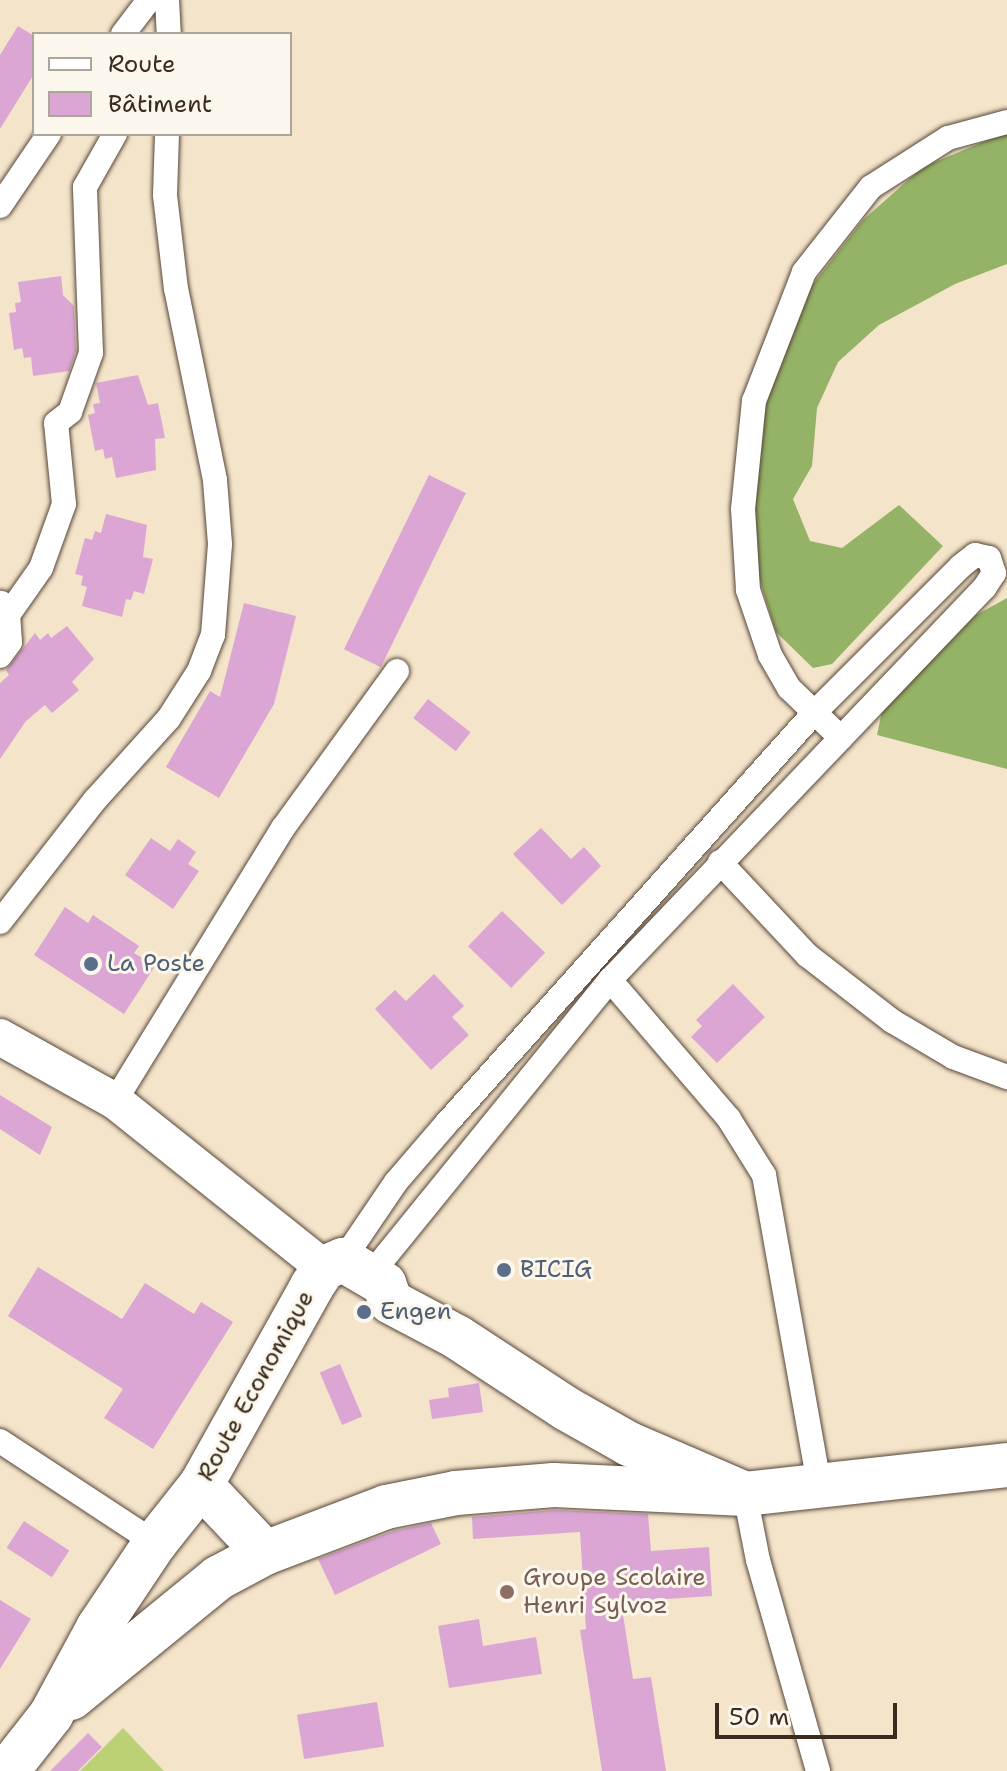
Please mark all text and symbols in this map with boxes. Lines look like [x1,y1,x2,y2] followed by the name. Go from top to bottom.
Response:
[32,32,292,136] legend
[108,48,176,80] text: Route
[108,88,212,120] text: Bâtiment
[107,950,205,978] place label: La Poste
[82,955,100,973] marker: La Poste
[520,1256,592,1284] place label: BICIG
[495,1261,513,1279] marker: BICIG
[192,1286,320,1486] street label: Route Economique
[380,1298,452,1326] place label: Engen
[355,1303,373,1321] marker: Engen
[523,1564,706,1620] place label: Groupe Scolaire Henri Sylvoz
[498,1583,516,1601] marker: Groupe Scolaire Henri Sylvoz
[719,1687,901,1737] scale bar
[729,1701,789,1733] text: 50 m

